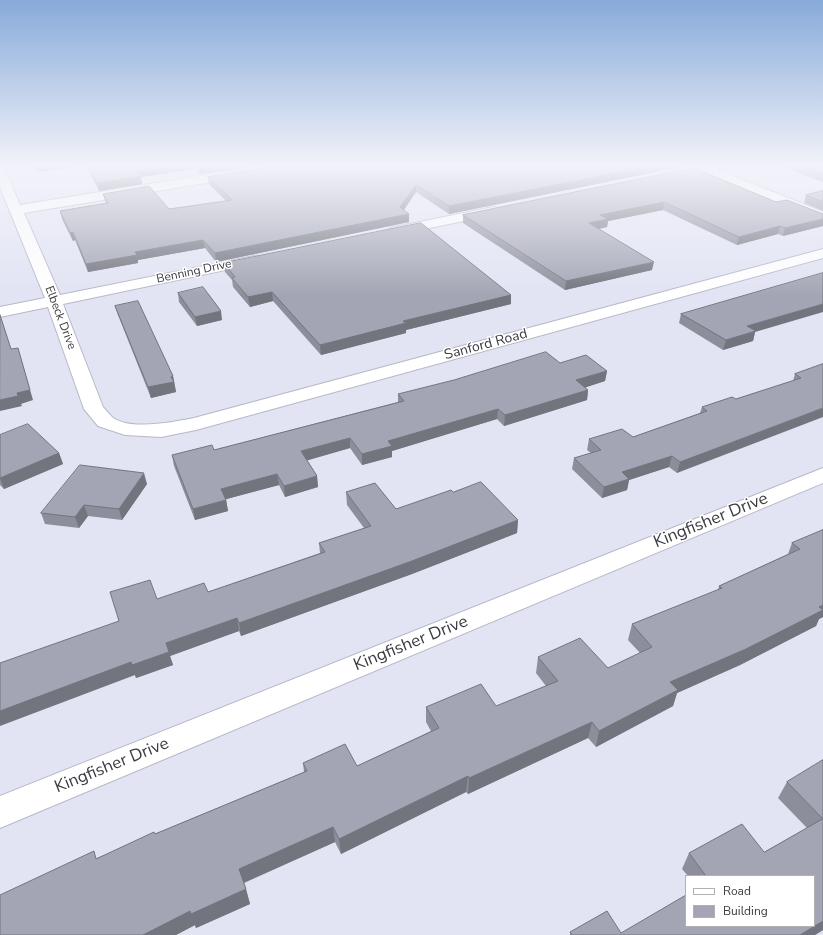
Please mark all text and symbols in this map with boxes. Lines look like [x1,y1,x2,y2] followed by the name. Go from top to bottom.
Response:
[155,257,233,287] street label: Benning Drive
[41,284,79,352] street label: Elbeck Drive
[443,326,529,364] street label: Sanford Road
[651,489,771,553] street label: Kingfisher Drive
[351,612,471,676] street label: Kingfisher Drive
[52,734,172,798] street label: Kingfisher Drive
[685,875,815,927] legend
[723,883,751,899] text: Road
[723,903,768,919] text: Building

